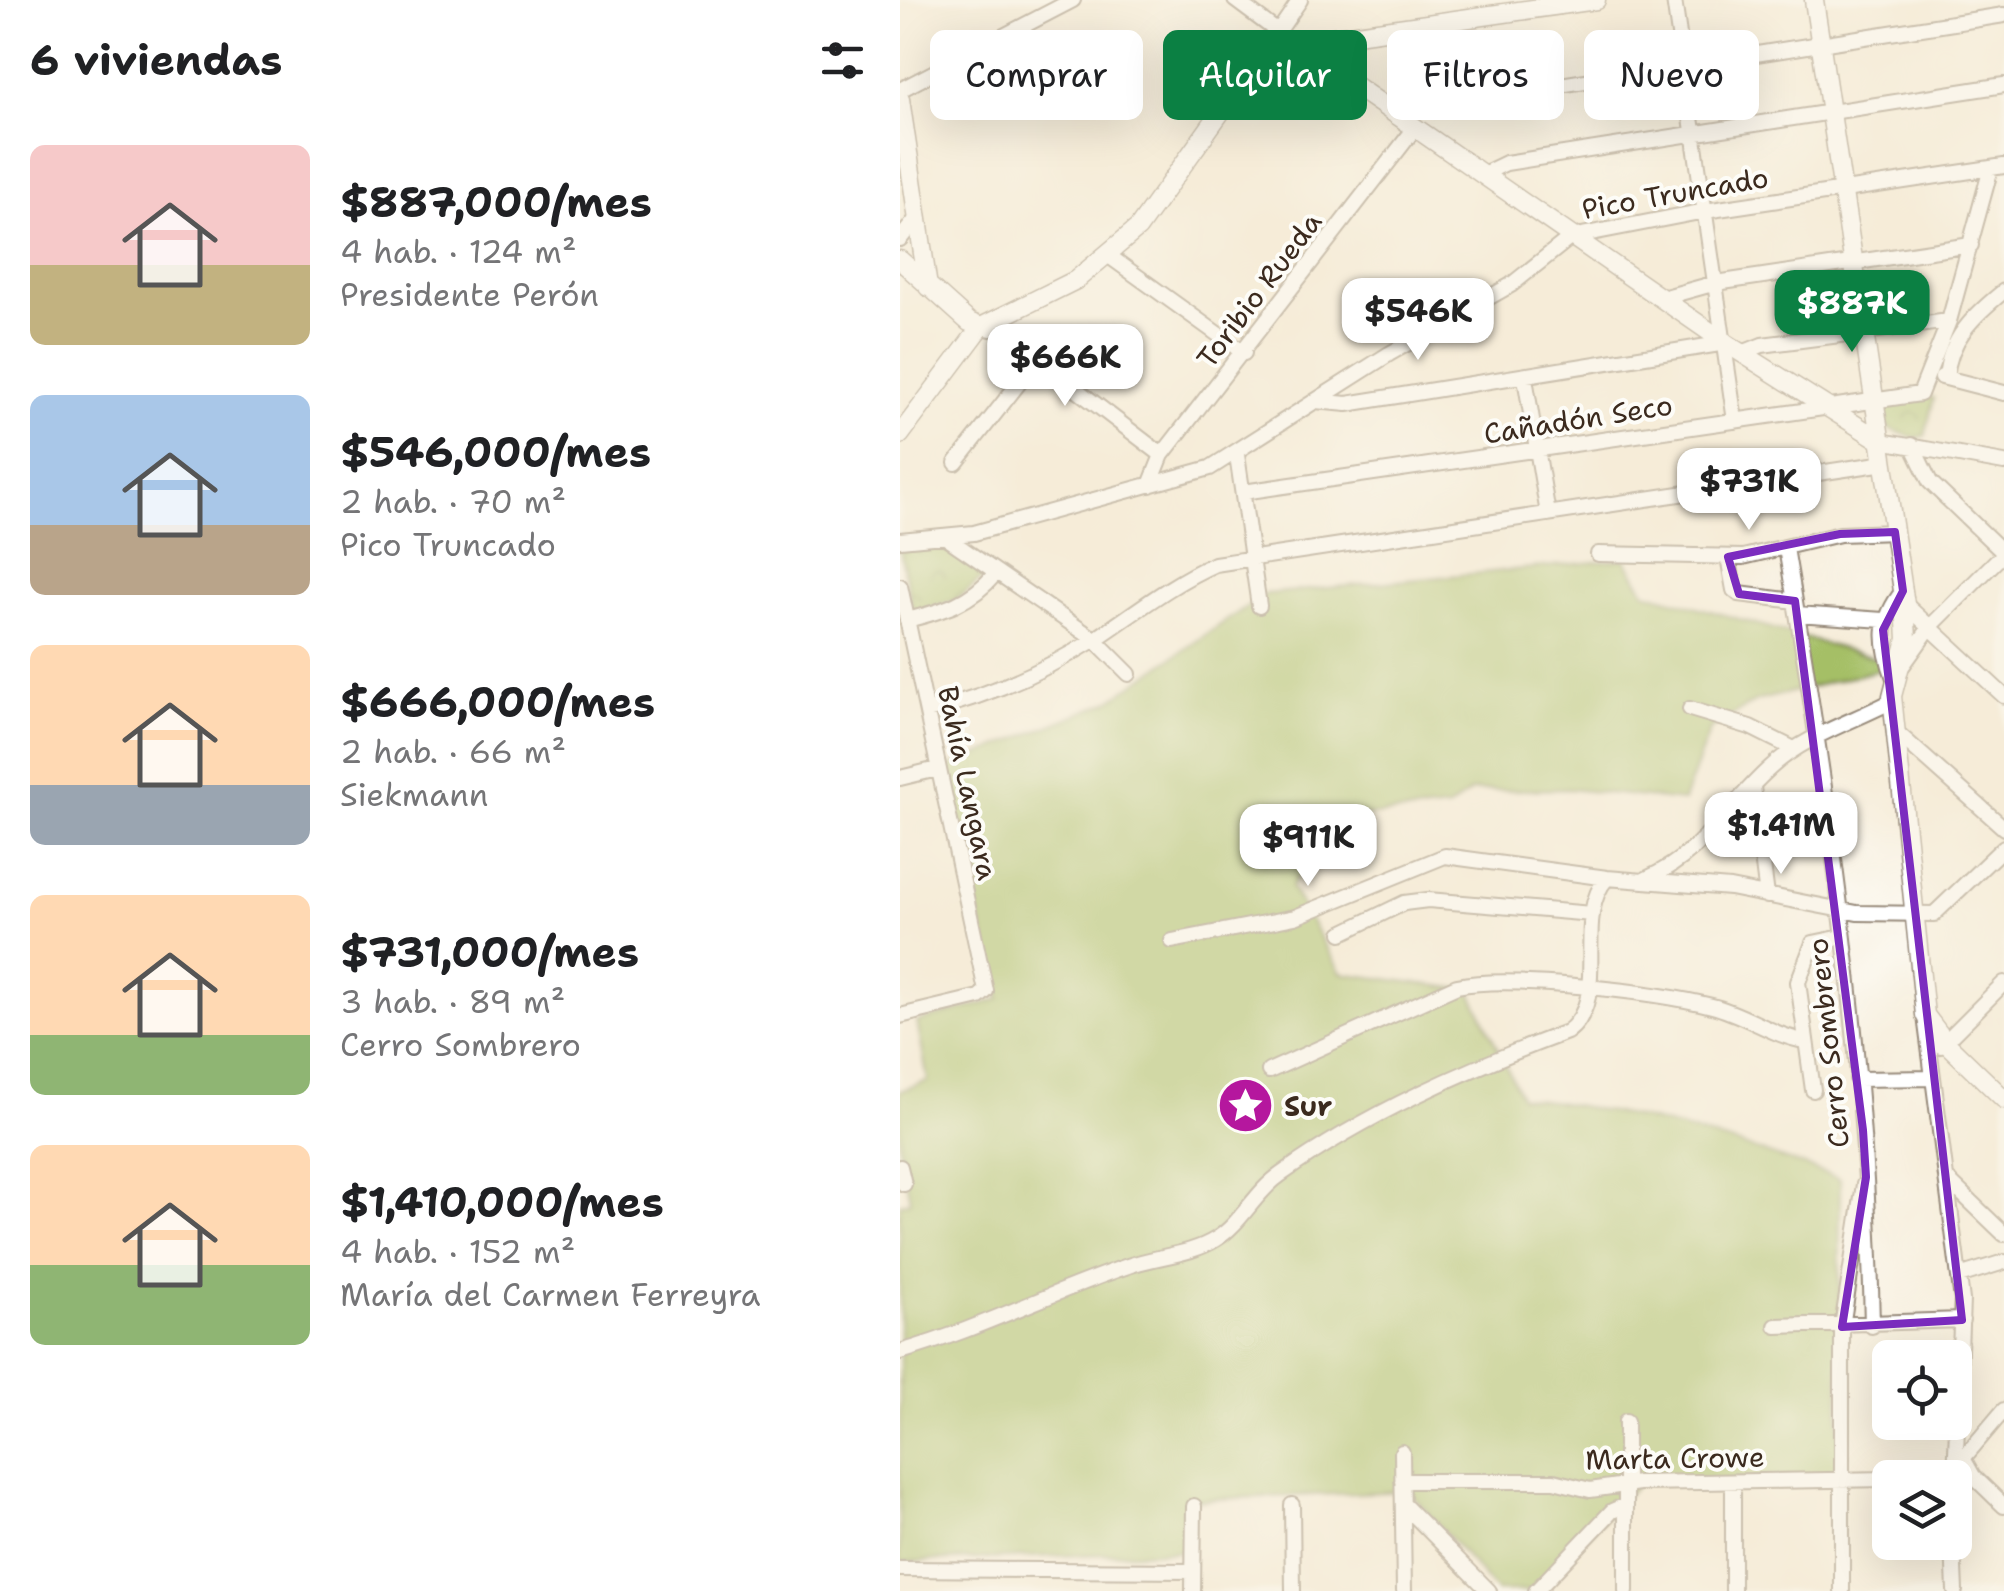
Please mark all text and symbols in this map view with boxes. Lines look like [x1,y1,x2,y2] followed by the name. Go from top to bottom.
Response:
[930,30,1143,120] chip: Comprar
[1163,30,1367,120] chip: Alquilar
[1387,30,1564,120] chip: Filtros
[1584,30,1759,120] chip: Nuevo
[30,32,282,88] text: 6 viviendas
[815,33,870,88] icon: filters
[1579,158,1771,228] street label: Pico Truncado
[340,174,652,230] text: $887,000/mes
[110,185,230,305] icon: home
[1188,204,1330,376] street label: Toribio Rueda
[340,230,577,273] text: 4 hab. · 124 m²
[1782,270,1922,355] pin: $887K
[340,273,599,316] text: Presidente Perón
[1348,278,1488,363] pin: $546K
[1797,281,1907,324] text: $887K
[1364,289,1472,332] text: $546K
[995,324,1135,409] pin: $666K
[1009,335,1121,378] text: $666K
[1481,385,1675,453] street label: Cañadón Seco
[340,424,651,480] text: $546,000/mes
[110,435,230,555] icon: home
[1679,448,1819,533] pin: $731K
[1699,459,1799,502] text: $731K
[340,480,566,523] text: 2 hab. · 70 m²
[340,523,556,566] text: Pico Truncado
[340,674,655,730] text: $666,000/mes
[929,683,1007,883] street label: Bahía Langara
[110,685,230,805] icon: home
[340,730,566,773] text: 2 hab. · 66 m²
[340,773,488,816] text: Siekmann
[1700,792,1862,877] pin: $1.41M
[1727,803,1835,846] text: $1.41M
[1238,804,1378,889] pin: $911K
[1262,815,1354,858] text: $911K
[340,924,639,980] text: $731,000/mes
[110,935,230,1055] icon: home
[1798,936,1858,1150] street label: Cerro Sombrero
[340,980,565,1023] text: 3 hab. · 89 m²
[340,1023,581,1066] text: Cerro Sombrero
[1215,1076,1275,1136] place icon: Sur
[1284,1087,1332,1125] place label: Sur
[340,1174,664,1230] text: $1,410,000/mes
[110,1185,230,1305] icon: home
[340,1230,575,1273] text: 4 hab. · 152 m²
[340,1273,760,1316] text: María del Carmen Ferreyra
[1872,1340,1972,1560] map controls
[1872,1340,1972,1440] button: locate
[1585,1437,1765,1479] street label: Marta Crowe
[1872,1460,1972,1560] button: layers

